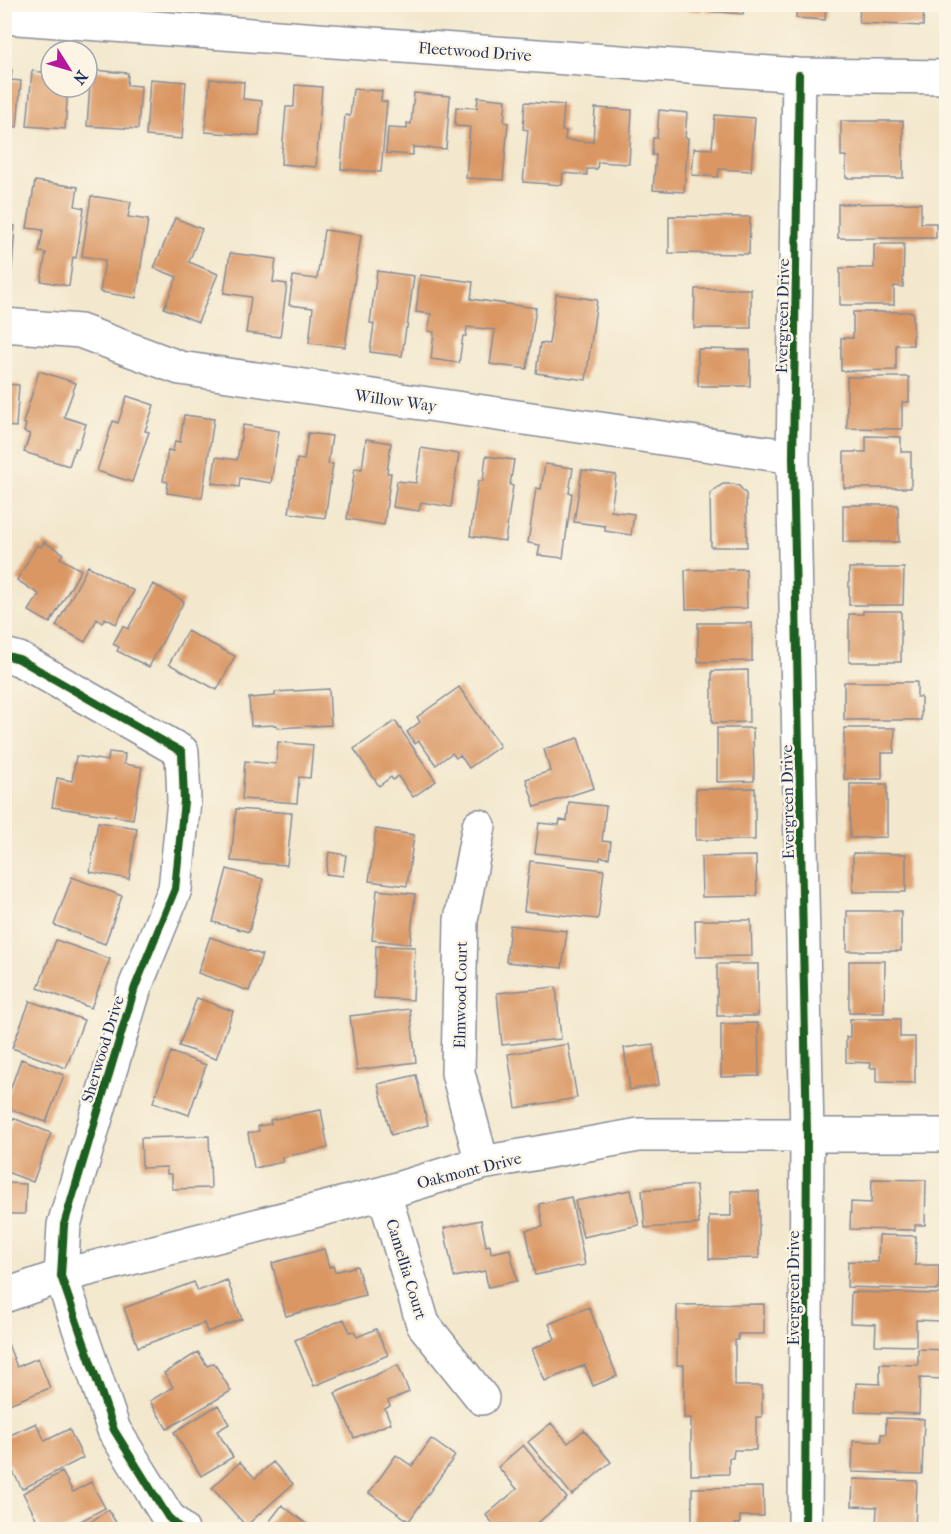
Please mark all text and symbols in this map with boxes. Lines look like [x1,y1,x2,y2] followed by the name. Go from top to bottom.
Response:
[418,38,532,65] street label: Fleetwood Drive
[39,39,99,99] north arrow
[69,67,92,89] text: N
[772,258,793,374] street label: Evergreen Drive
[353,385,439,416] street label: Willow Way
[777,744,798,860] street label: Evergreen Drive
[450,941,471,1049] street label: Elmwood Court
[77,993,128,1105] street label: Sherwood Drive
[415,1148,523,1193] street label: Oakmont Drive
[382,1217,431,1322] street label: Camellia Court
[784,1230,803,1345] street label: Evergreen Drive

